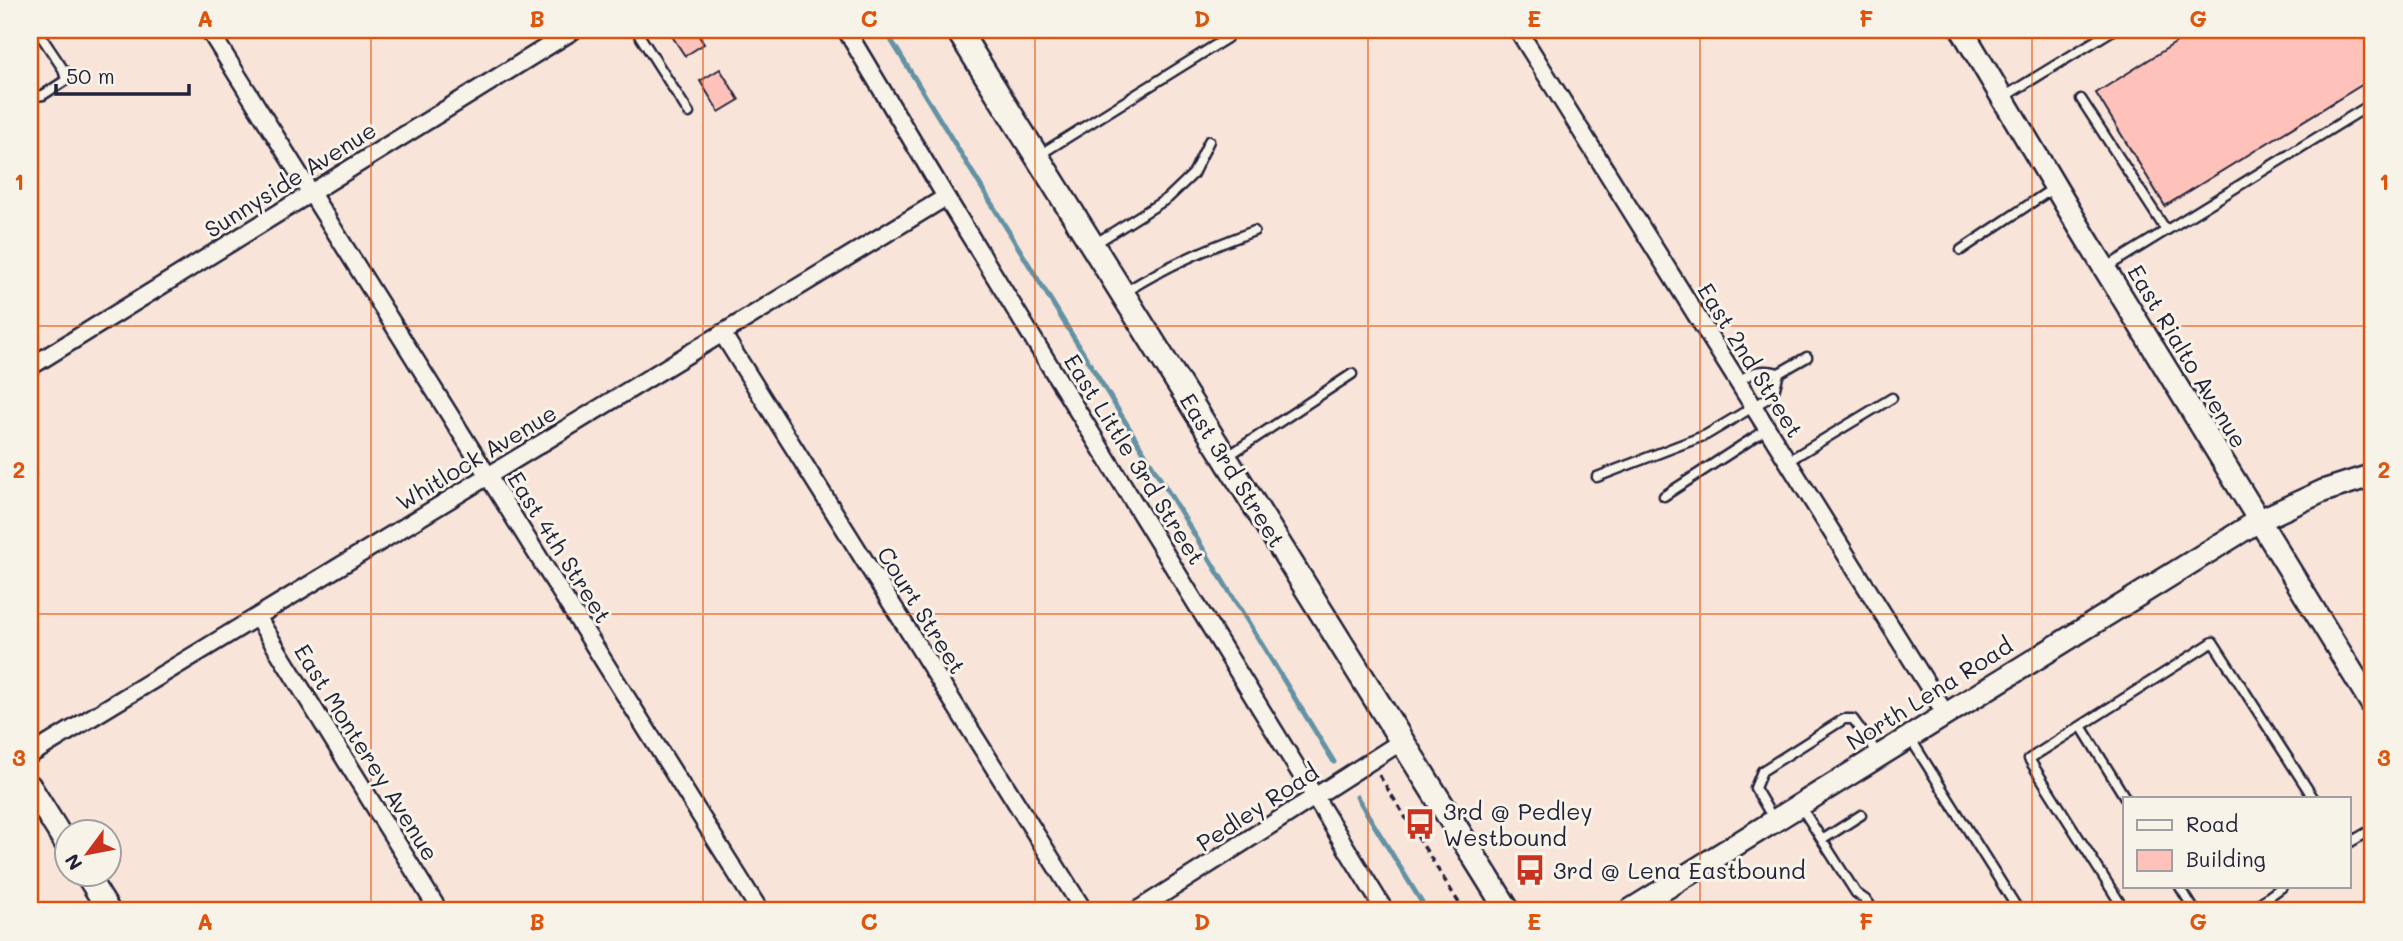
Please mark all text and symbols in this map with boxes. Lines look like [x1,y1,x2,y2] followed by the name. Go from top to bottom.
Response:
[197,3,213,33] text: A
[529,3,545,33] text: B
[860,3,878,33] text: C
[1194,3,1210,33] text: D
[1527,3,1541,33] text: E
[1859,3,1873,33] text: F
[2189,3,2207,33] text: G
[56,52,189,96] scale bar
[66,62,115,89] text: 50 m
[199,114,381,244] street label: Sunnyside Avenue
[14,166,24,196] text: 1
[2379,166,2389,196] text: 1
[2121,259,2255,453] street label: East Rialto Avenue
[1691,277,1811,443] street label: East 2nd Street
[1058,348,1212,570] street label: East Little 3rd Street
[1174,387,1292,553] street label: East 3rd Street
[390,397,562,517] street label: Whitlock Avenue
[13,454,25,484] text: 2
[2378,454,2390,484] text: 2
[501,466,619,628] street label: East 4th Street
[871,541,973,679] street label: Court Street
[1840,630,2018,756] street label: North Lena Road
[288,638,446,866] street label: East Monterey Avenue
[12,742,26,772] text: 3
[2377,742,2391,772] text: 3
[1190,756,1324,858] street label: Pedley Road
[1443,796,1593,852] place label: 3rd @ Pedley Westbound
[2123,797,2350,888] legend
[1403,807,1437,841] bus stop icon: 3rd @ Pedley Westbound
[2186,810,2238,837] text: Road
[52,818,122,888] north arrow
[2186,845,2266,872] text: Building
[59,850,88,875] text: N
[1513,853,1547,887] bus stop icon: 3rd @ Lena Eastbound
[1553,855,1805,885] place label: 3rd @ Lena Eastbound
[197,906,213,936] text: A
[529,906,545,936] text: B
[860,906,878,936] text: C
[1194,906,1210,936] text: D
[1527,906,1541,936] text: E
[1859,906,1873,936] text: F
[2189,906,2207,936] text: G

